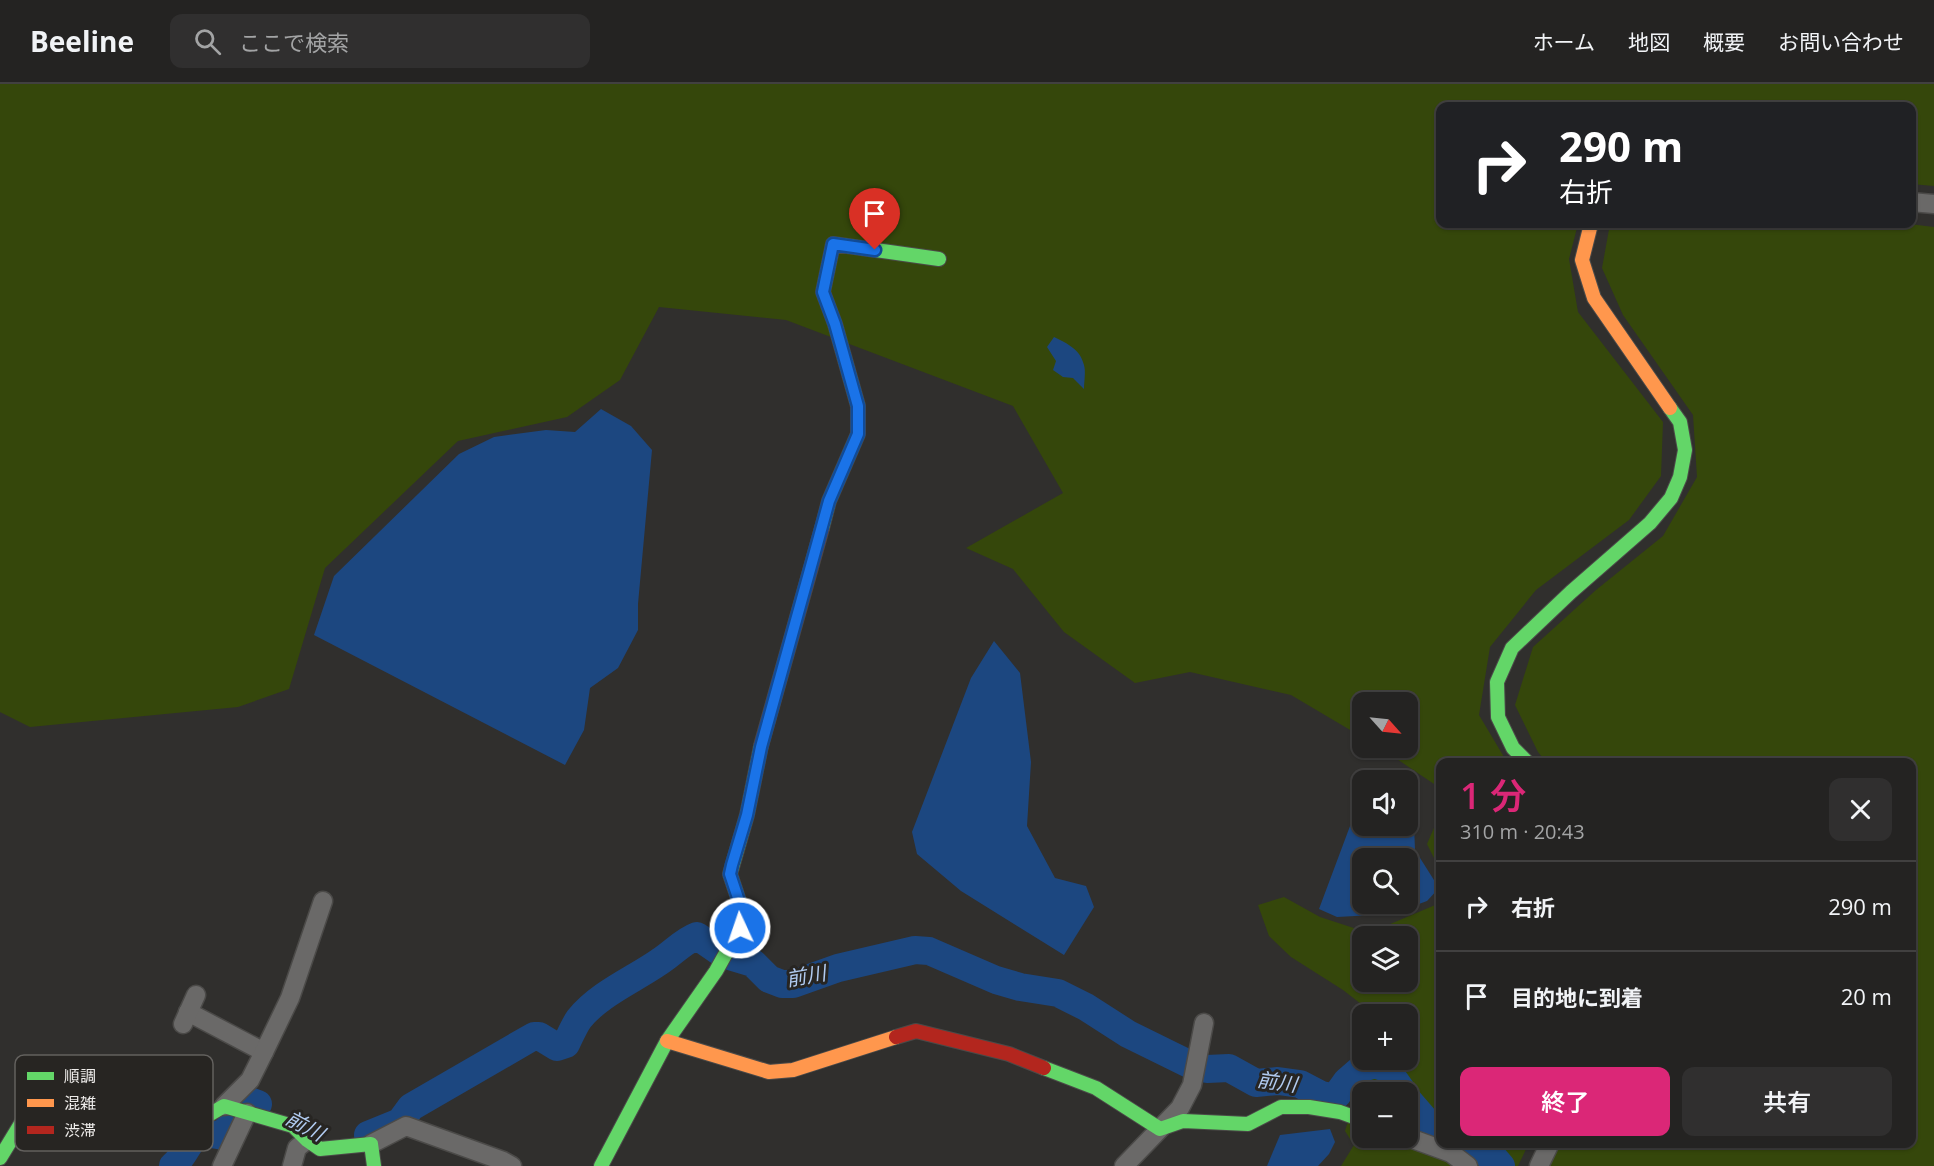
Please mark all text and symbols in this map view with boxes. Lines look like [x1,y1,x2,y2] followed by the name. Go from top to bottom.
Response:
[170,14,590,68] search box
[30,22,134,60] text: Beeline
[191,25,224,58] icon: search
[239,27,349,57] text: ここで検索
[1533,28,1595,56] text: ホーム
[1628,28,1670,56] text: 地図
[1703,28,1745,56] text: 概要
[1778,28,1904,56] text: お問い合わせ
[1559,117,1683,174] text: 290 m
[1460,126,1538,204] icon: right
[1559,173,1613,210] text: 右折
[849,188,900,250] pin
[858,197,891,230] icon: arrive
[1352,692,1418,758] north arrow
[1352,692,1418,1148] map controls
[1352,770,1418,836] button: sound
[1460,771,1526,820] text: 1 分
[1829,778,1892,841] button: close
[1460,818,1585,845] text: 310 m · 20:43
[1352,848,1418,914] button: search
[1460,890,1493,923] icon: right
[1828,891,1892,921] text: 290 m
[1511,892,1555,922] text: 右折
[708,896,772,960] position arrow
[1352,926,1418,992] button: layers
[784,958,830,992] water label: 前川
[1460,980,1493,1013] icon: arrive
[1841,981,1892,1011] text: 20 m
[1511,982,1643,1012] text: 目的地に到着
[1352,1004,1418,1070] button: +
[15,1055,213,1151] legend
[64,1065,96,1087] text: 順調
[1255,1065,1301,1098] water label: 前川
[1460,1067,1670,1136] button: 終了
[1682,1067,1892,1136] button: 共有
[1352,1082,1418,1148] button: −
[64,1092,96,1114] text: 混雑
[281,1104,331,1148] water label: 前川
[64,1119,96,1141] text: 渋滞

